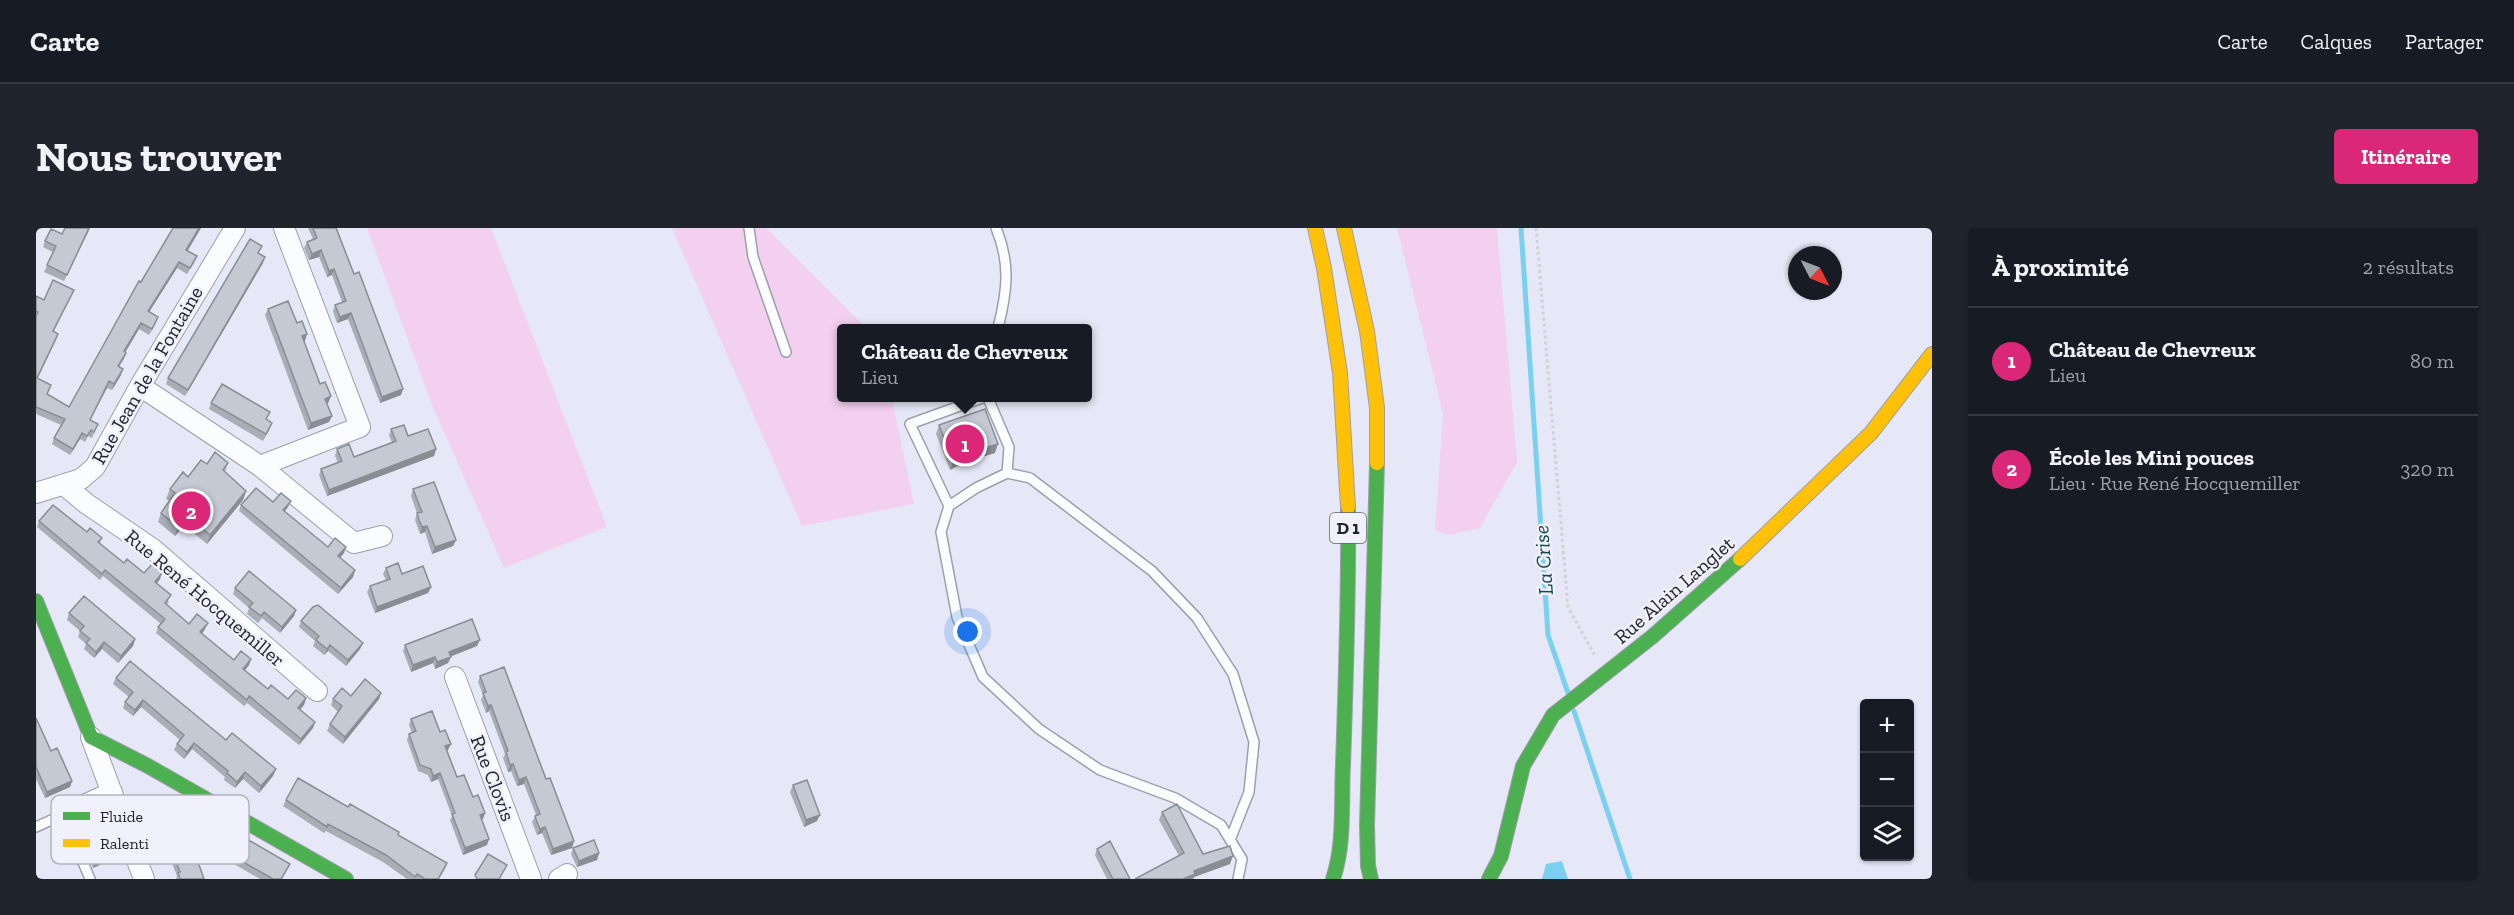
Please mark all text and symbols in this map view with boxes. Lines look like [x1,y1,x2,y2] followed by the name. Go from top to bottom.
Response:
[30,25,99,58] text: Carte
[2217,29,2268,54] text: Carte
[2301,29,2372,54] text: Calques
[2405,29,2484,54] text: Partager
[2334,129,2478,184] button: Itinéraire
[36,131,282,182] text: Nous trouver
[1788,246,1842,300] north arrow
[1992,251,2129,283] text: À proximité
[2363,255,2454,279] text: 2 résultats
[86,282,208,468] street label: Rue Jean de la Fontaine
[837,324,1092,402] popup
[2049,336,2256,363] text: Château de Chevreux
[861,338,1068,365] text: Château de Chevreux
[2007,349,2016,373] text: 1
[2410,349,2454,373] text: 80 m
[2049,363,2086,387] text: Lieu
[861,365,898,389] text: Lieu
[946,422,984,466] pin: 1
[2049,444,2254,471] text: École les Mini pouces
[2006,457,2017,481] text: 2
[2401,457,2454,481] text: 320 m
[2049,471,2301,495] text: Lieu · Rue René Hocquemiller
[172,488,210,534] pin: 2
[1330,513,1366,543] road number: D 1
[120,524,290,672] street label: Rue René Hocquemiller
[1528,524,1558,596] water label: La Crise
[1609,531,1740,649] street label: Rue Alain Langlet
[953,617,982,646] your location
[1860,699,1914,861] map controls
[1860,699,1914,753] button: +
[466,732,520,824] street label: Rue Clovis
[1860,753,1914,807] button: −
[51,795,249,864] legend
[100,807,143,826] text: Fluide
[1860,807,1914,861] button: layers
[100,834,149,853] text: Ralenti

